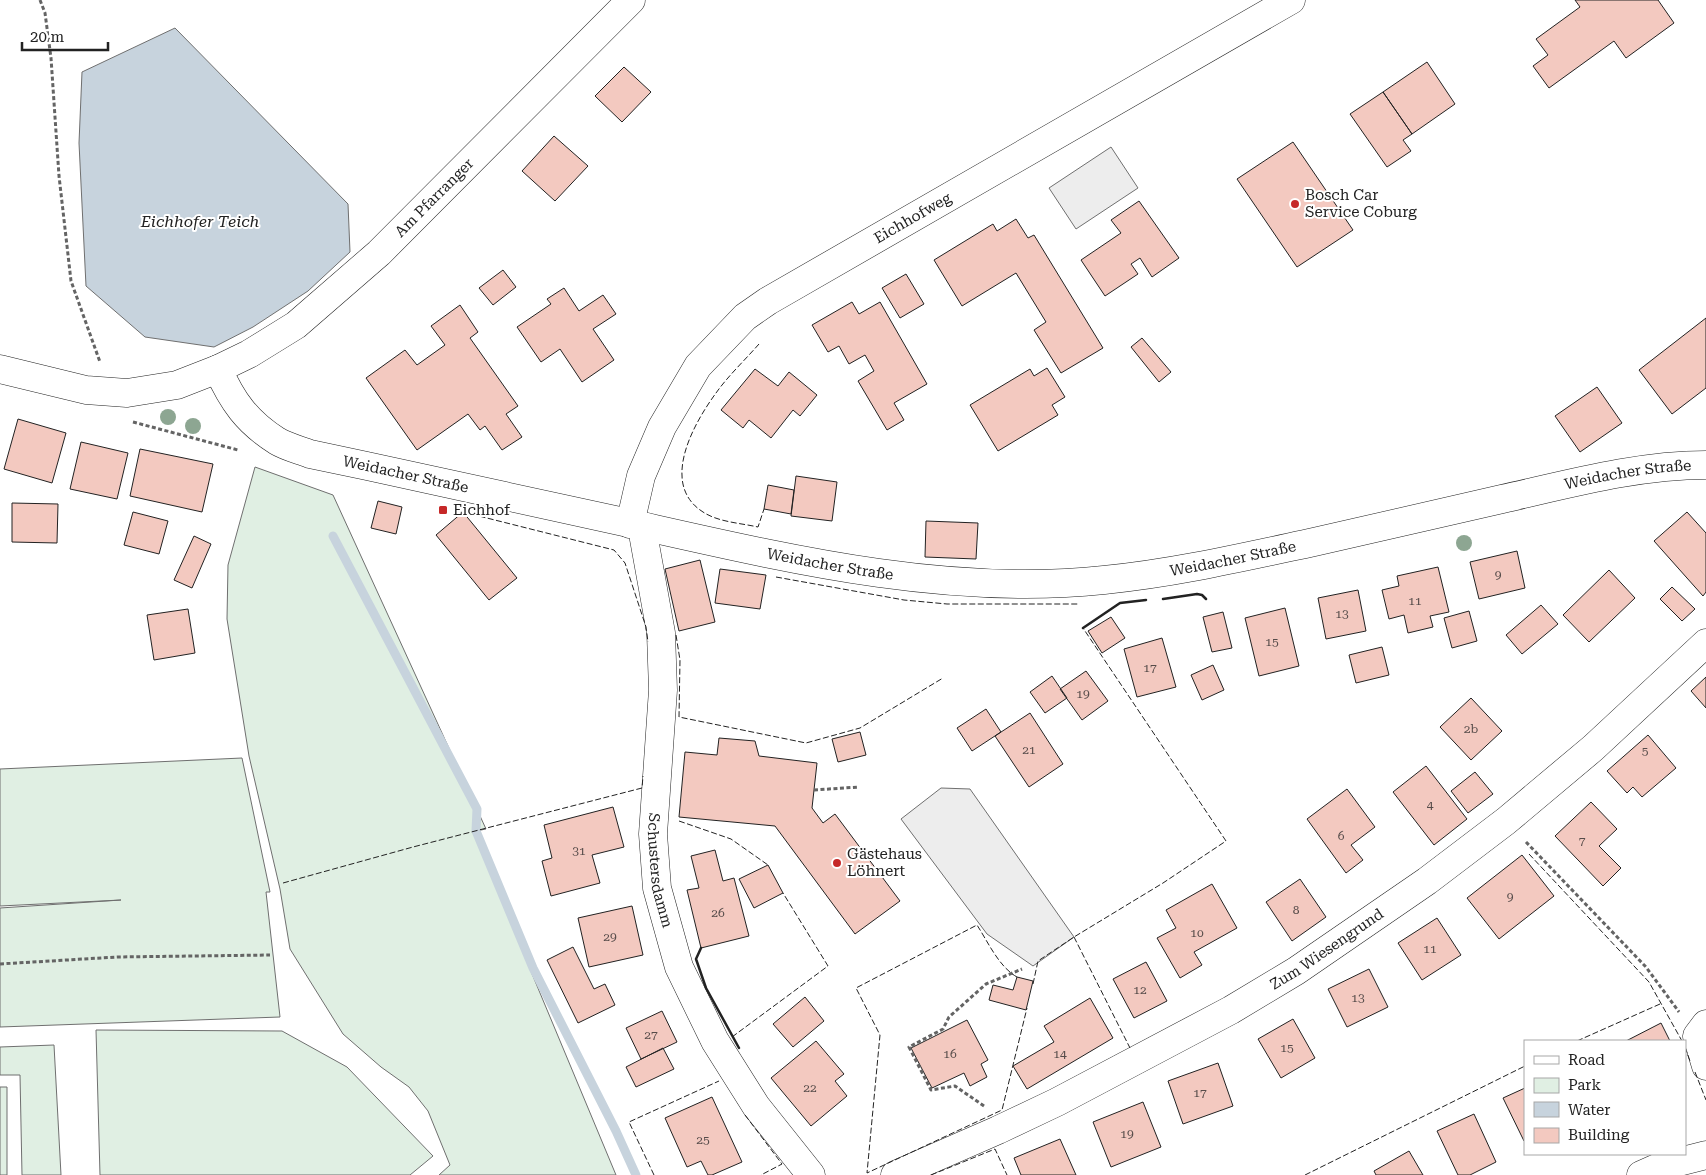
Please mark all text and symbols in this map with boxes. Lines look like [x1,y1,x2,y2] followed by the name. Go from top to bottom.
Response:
[22,20,109,52] scale bar
[30,28,65,46] text: 20 m
[391,154,477,241] street label: Am Pfarranger
[1305,186,1417,221] place label: Bosch Car Service Coburg
[871,188,955,247] street label: Eichhofweg
[1289,198,1301,210] marker: Bosch Car Service Coburg
[140,212,260,231] water label: Eichhofer Teich
[341,452,470,497] street label: Weidacher Straße
[1563,456,1692,493] street label: Weidacher Straße
[453,501,511,519] place label: Eichhof
[437,504,449,516] marker: Eichhof
[1168,537,1298,580] street label: Weidacher Straße
[765,545,895,584] street label: Weidacher Straße
[1495,568,1502,582] house number: 9
[1408,594,1422,608] house number: 11
[1335,607,1349,621] house number: 13
[1265,635,1279,649] house number: 15
[1143,661,1157,675] house number: 17
[1076,687,1090,701] house number: 19
[1464,722,1478,736] house number: 2b
[1022,743,1036,757] house number: 21
[1642,744,1649,758] house number: 5
[1427,798,1434,812] house number: 4
[644,812,677,930] street label: Schustersdamm
[1338,829,1345,843] house number: 6
[1579,834,1586,848] house number: 7
[572,844,586,858] house number: 31
[847,845,922,880] place label: Gästehaus Löhnert
[831,857,843,869] marker: Gästehaus Löhnert
[1507,890,1514,904] house number: 9
[1293,903,1300,917] house number: 8
[1267,904,1387,994] street label: Zum Wiesengrund
[711,906,725,920] house number: 26
[1190,926,1204,940] house number: 10
[603,930,617,944] house number: 29
[1423,942,1437,956] house number: 11
[1133,983,1147,997] house number: 12
[1351,991,1365,1005] house number: 13
[644,1028,658,1042] house number: 27
[1524,1040,1686,1155] legend
[1280,1041,1294,1055] house number: 15
[943,1047,957,1061] house number: 16
[1053,1047,1067,1061] house number: 14
[1568,1051,1605,1069] text: Road
[1568,1076,1602,1094] text: Park
[803,1081,817,1095] house number: 22
[1193,1086,1207,1100] house number: 17
[1568,1101,1610,1119] text: Water
[1568,1126,1630,1144] text: Building
[1120,1127,1134,1141] house number: 19
[696,1133,710,1147] house number: 25

